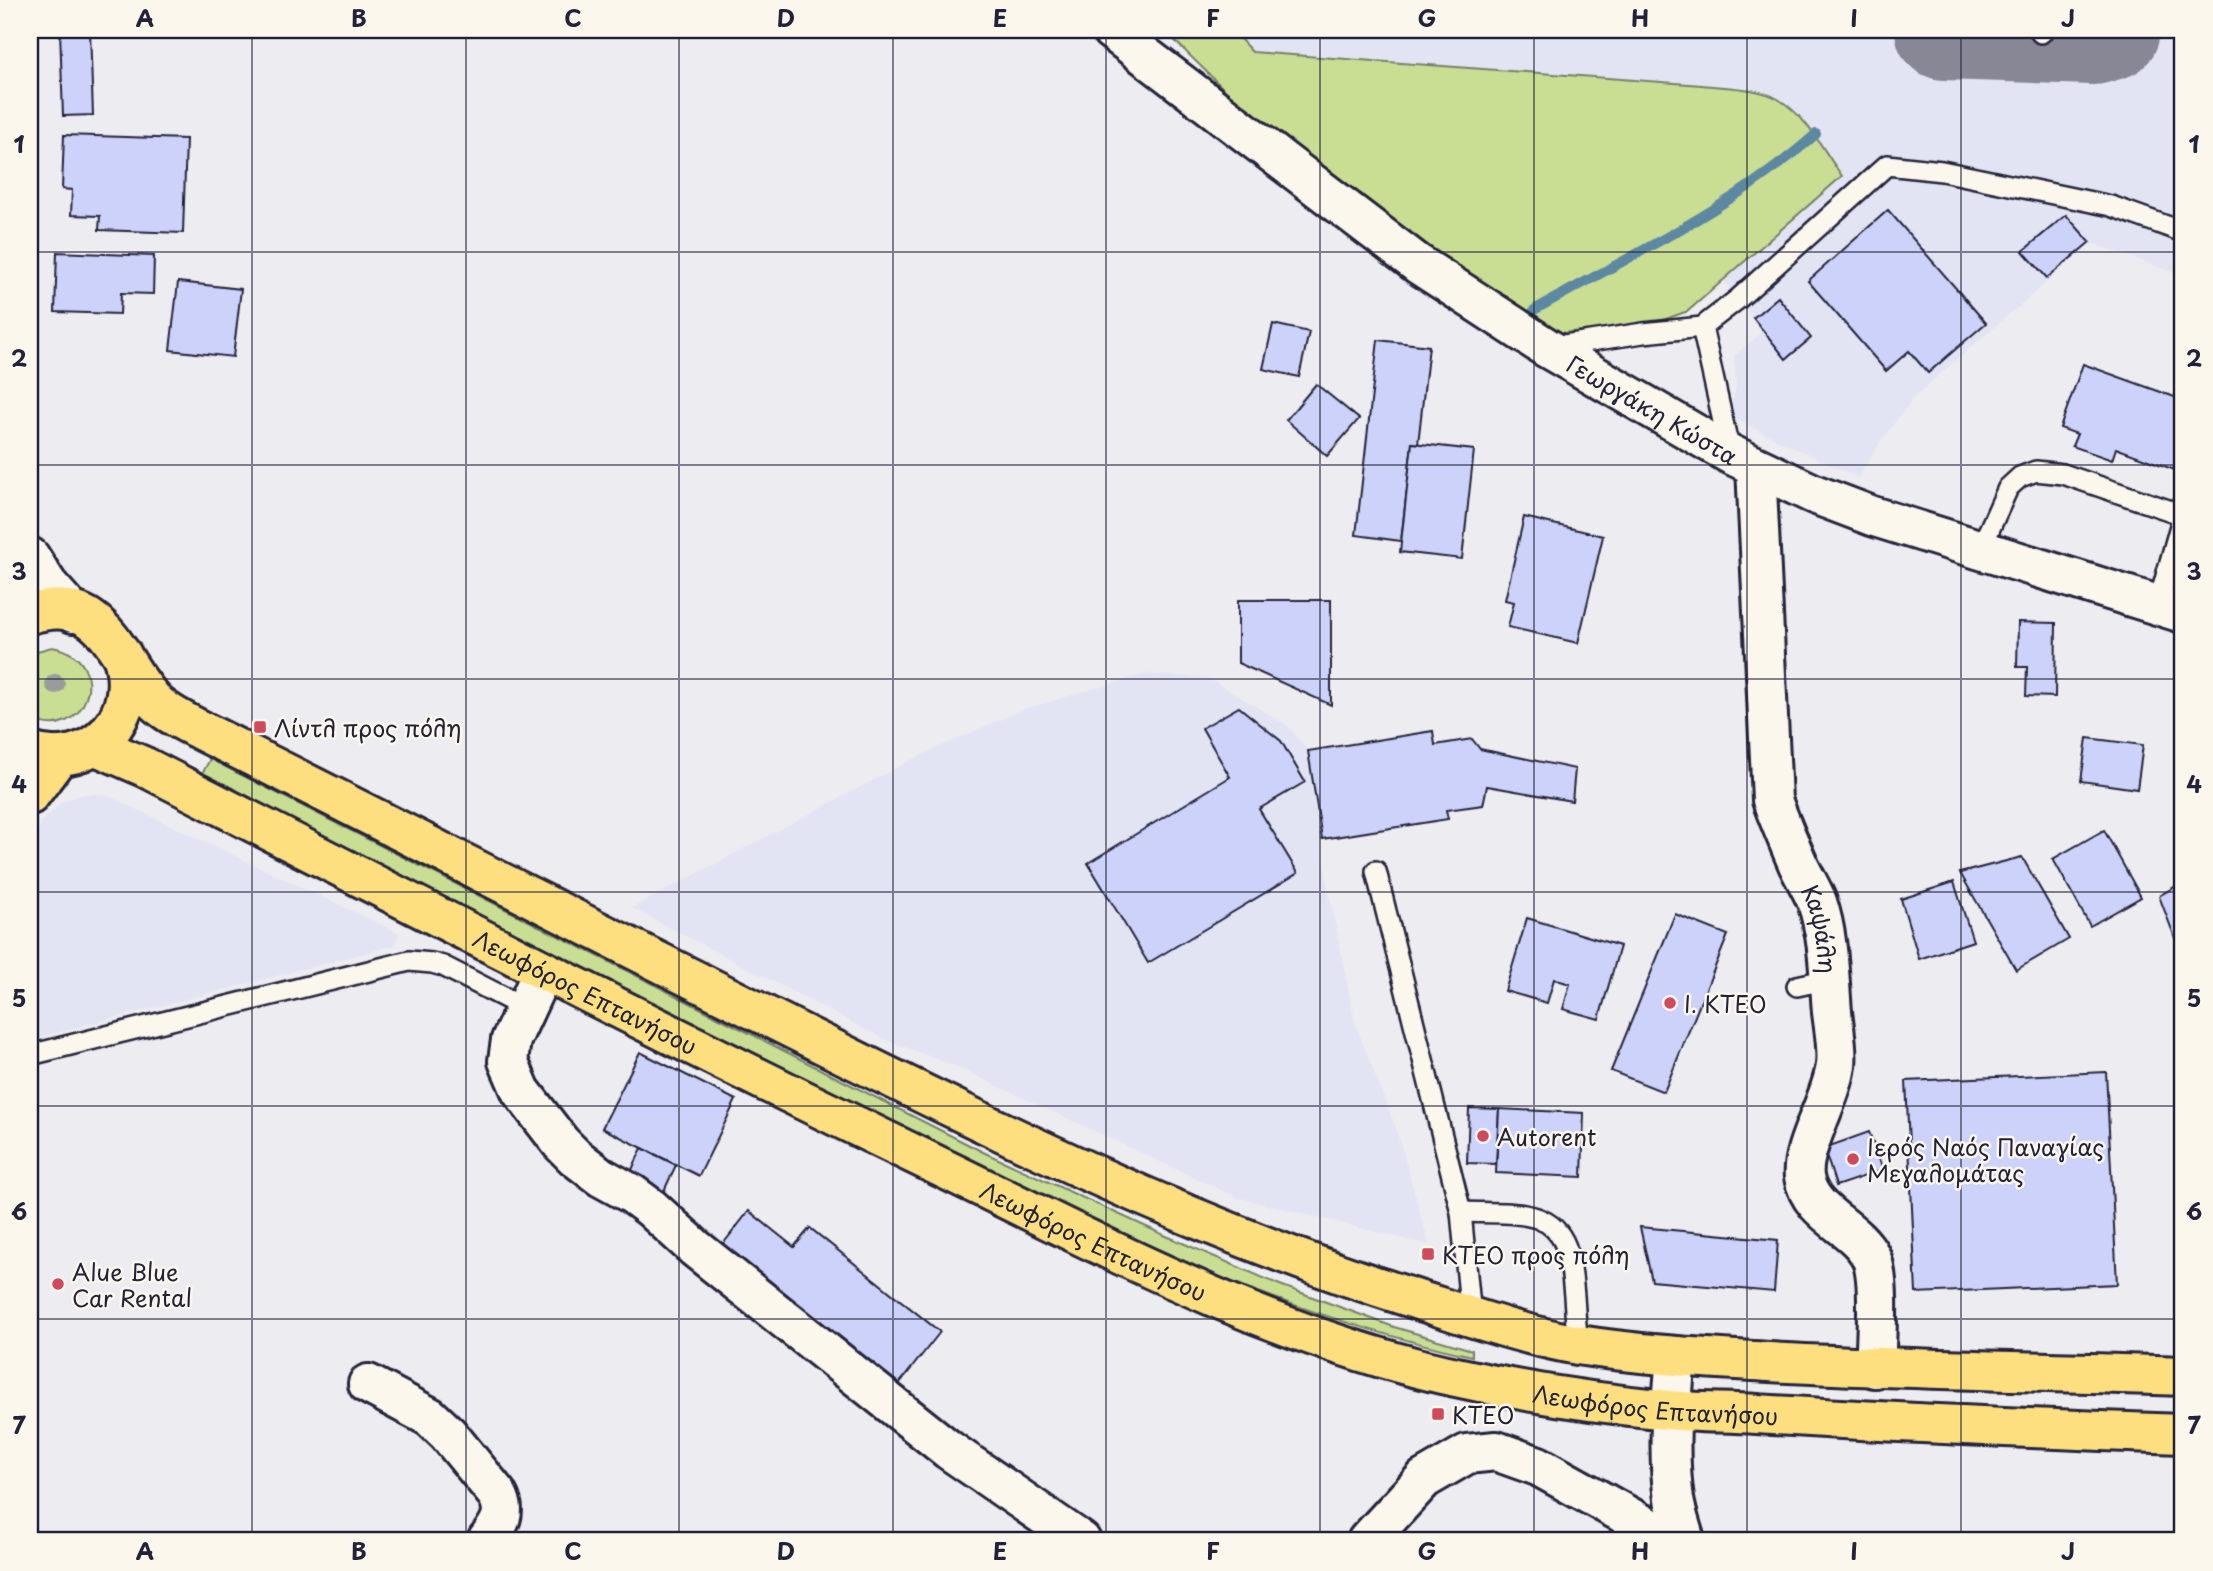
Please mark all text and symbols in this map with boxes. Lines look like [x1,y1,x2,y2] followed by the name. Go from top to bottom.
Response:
[136,0,154,35] text: A
[351,0,367,35] text: B
[564,0,582,35] text: C
[777,0,795,35] text: D
[993,0,1007,35] text: E
[1206,0,1220,35] text: F
[1418,0,1436,35] text: G
[1631,0,1649,35] text: H
[1850,0,1858,35] text: I
[2061,0,2075,35] text: J
[14,126,25,161] text: 1
[2189,126,2200,161] text: 1
[11,340,27,375] text: 2
[2186,340,2202,375] text: 2
[1560,346,1745,473] street label: Γεωργάκη Κώστα
[11,553,27,588] text: 3
[2186,553,2202,588] text: 3
[274,710,461,745] place label: Λίντλ προς πόλη
[252,719,268,735] marker: Λίντλ προς πόλη
[11,766,27,801] text: 4
[2186,766,2202,801] text: 4
[1794,877,1847,975] street label: Καψάλη
[468,920,703,1062] street label: Λεωφόρος Επτανήσου
[12,980,26,1015] text: 5
[2187,980,2201,1015] text: 5
[1684,986,1767,1021] place label: Ι. ΚΤΕΟ
[1662,995,1678,1011] marker: Ι. ΚΤΕΟ
[1497,1119,1596,1154] place label: Autorent
[1475,1128,1491,1144] marker: Autorent
[1867,1129,2104,1190] place label: Ιερός Ναός Παναγίας Μεγαλομάτας
[1845,1151,1861,1167] marker: Ιερός Ναός Παναγίας Μεγαλομάτας
[975,1172,1212,1309] street label: Λεωφόρος Επτανήσου
[11,1193,27,1228] text: 6
[2186,1193,2202,1228] text: 6
[1442,1237,1630,1272] place label: ΚΤΕΟ προς πόλη
[1420,1246,1436,1262] marker: ΚΤΕΟ προς πόλη
[72,1254,192,1315] place label: Alue Blue Car Rental
[50,1276,66,1292] marker: Alue Blue Car Rental
[1530,1375,1779,1433] street label: Λεωφόρος Επτανήσου
[1452,1397,1514,1432] place label: ΚΤΕΟ
[1430,1406,1446,1422] marker: ΚΤΕΟ
[12,1407,26,1442] text: 7
[2187,1407,2201,1442] text: 7
[136,1533,154,1568] text: A
[351,1533,367,1568] text: B
[564,1533,582,1568] text: C
[777,1533,795,1568] text: D
[993,1533,1007,1568] text: E
[1206,1533,1220,1568] text: F
[1418,1533,1436,1568] text: G
[1631,1533,1649,1568] text: H
[1850,1533,1858,1568] text: I
[2061,1533,2075,1568] text: J

